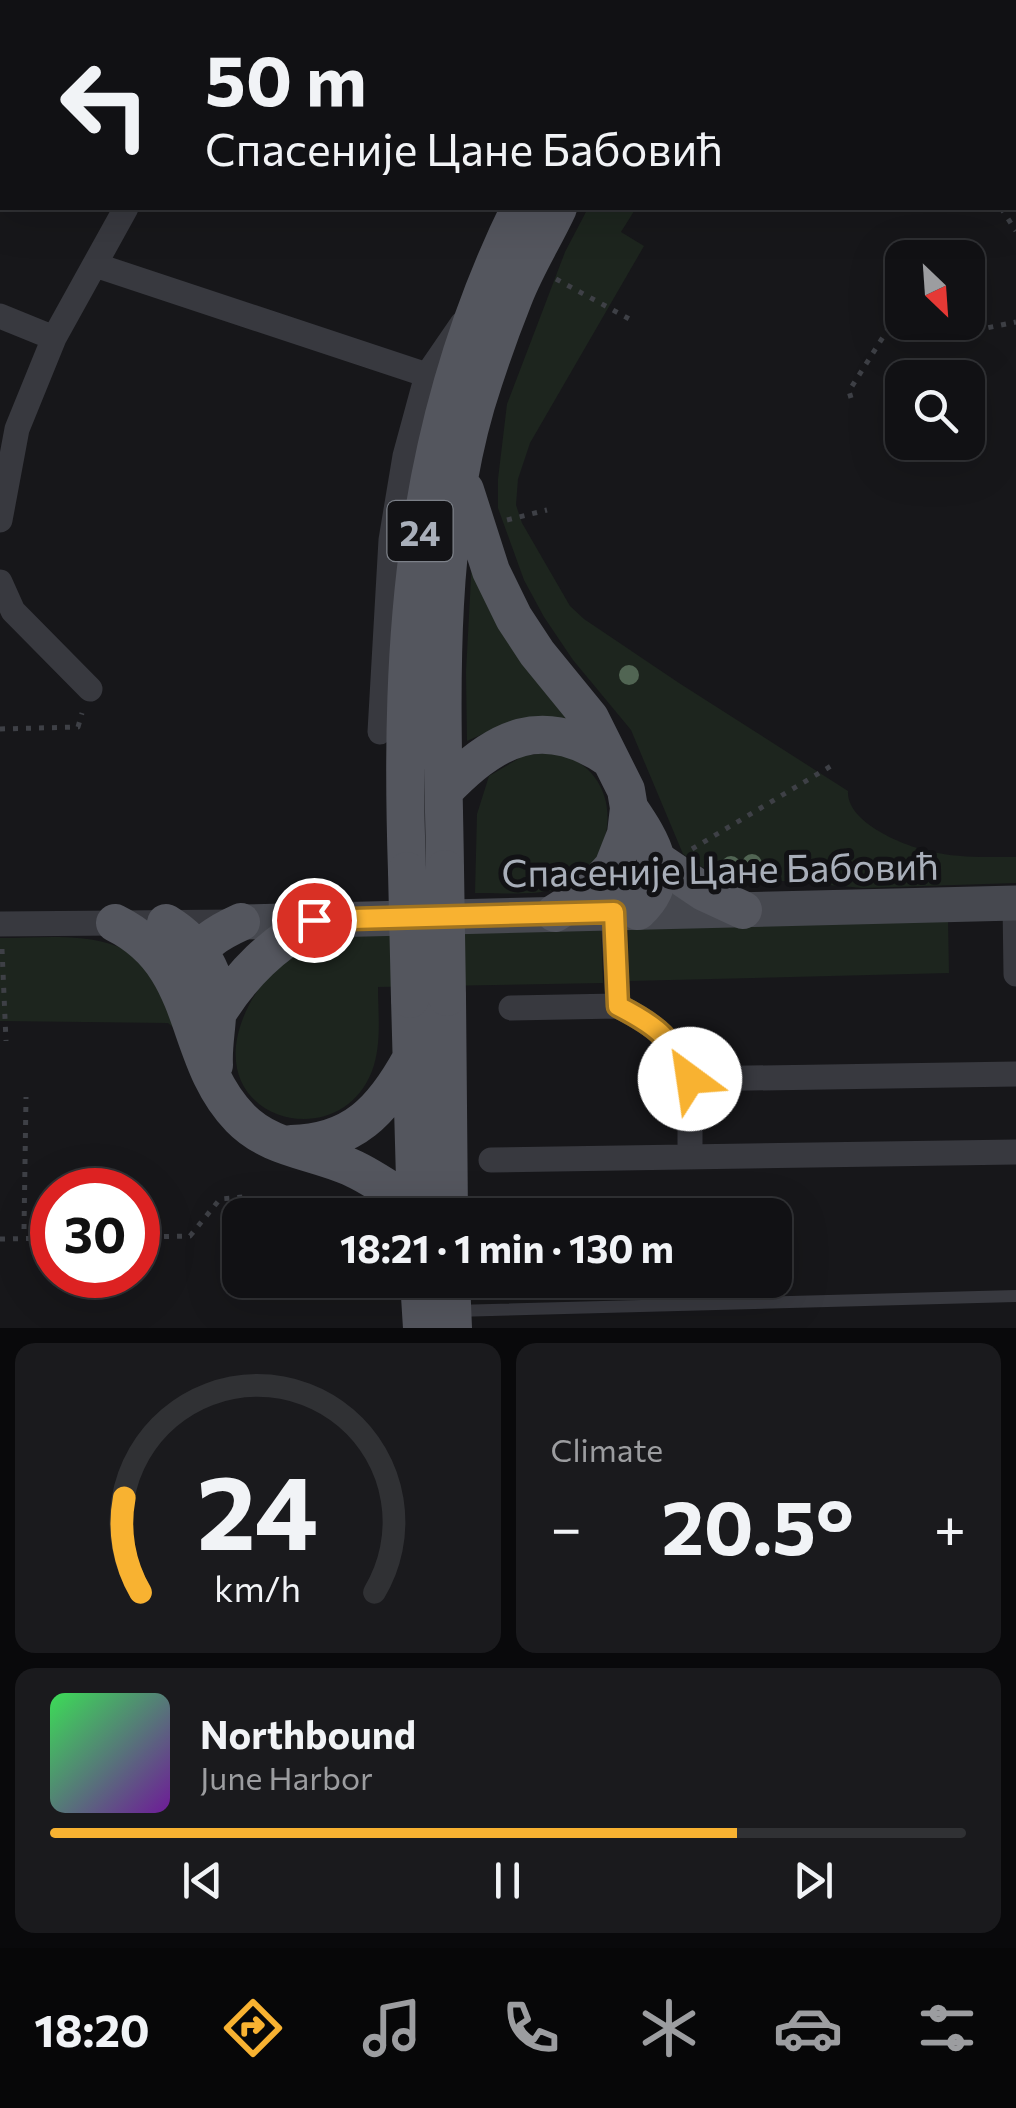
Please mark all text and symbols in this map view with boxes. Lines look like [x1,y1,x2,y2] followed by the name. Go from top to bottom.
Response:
[205,35,367,120] text: 50 m
[40,40,170,170] icon: left
[205,120,723,175] text: Спасеније Цане Бабовић
[885,240,985,340] north arrow
[885,240,985,460] map controls
[885,360,985,460] button: search
[388,501,452,561] road number: 24
[501,841,939,895] street label: Спасеније Цане Бабовић
[272,878,357,963] pin
[287,893,342,948] icon: arrive
[638,1027,742,1131] position arrow
[30,1168,160,1298] speed limit sign: 30
[340,1224,674,1271] text: 18:21 · 1 min · 130 m
[551,1429,663,1469] text: Climate
[197,1444,319,1571] text: 24
[661,1479,854,1570] text: 20.5°
[551,1492,582,1559] text: −
[934,1492,966,1559] text: +
[214,1566,301,1609] text: km/h
[200,1710,416,1757] text: Northbound
[200,1757,373,1797] text: June Harbor
[175,1853,230,1908] icon: previous
[480,1853,535,1908] icon: pause
[786,1853,841,1908] icon: next
[218,1993,288,2063] icon: directions
[357,1993,427,2063] icon: music
[496,1993,566,2063] icon: phone
[634,1993,704,2063] icon: climate
[773,1993,843,2063] icon: car
[912,1993,982,2063] icon: filters
[34,2001,150,2056] text: 18:20

